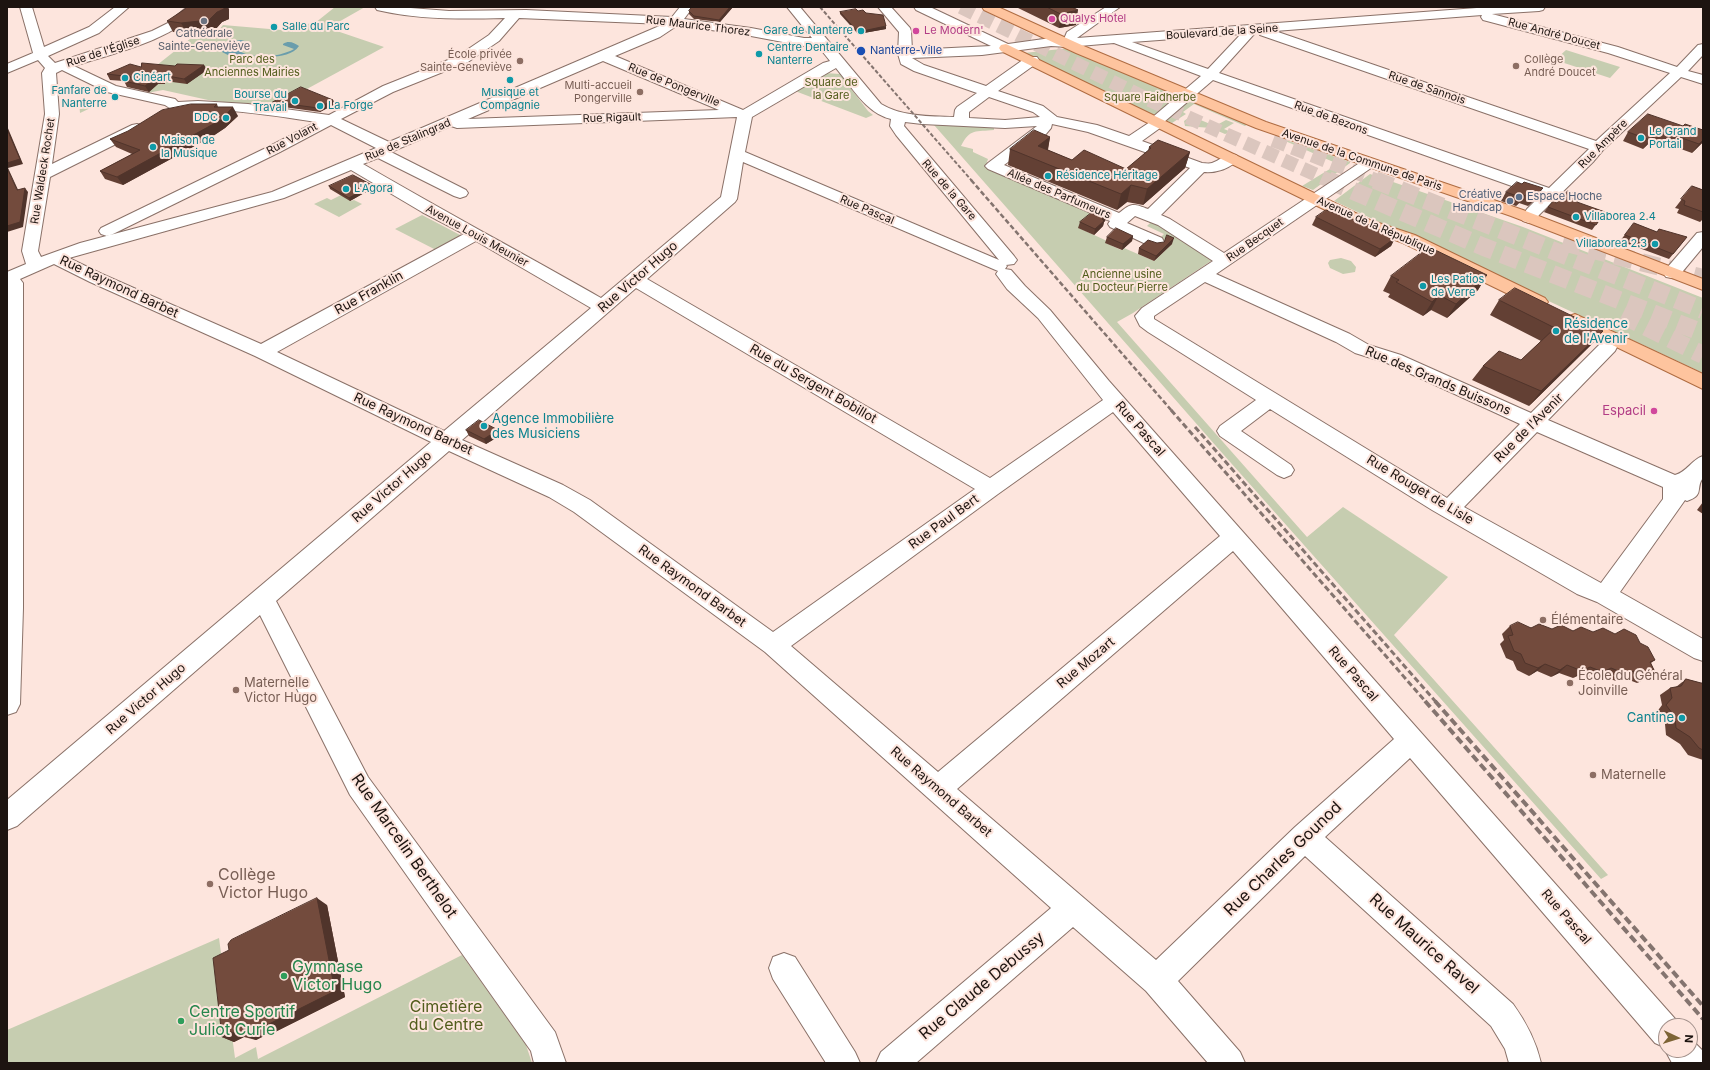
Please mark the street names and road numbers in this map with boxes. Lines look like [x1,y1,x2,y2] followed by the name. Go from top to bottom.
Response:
[645,13,751,39] street label: Rue Maurice Thorez
[1507,15,1601,53] street label: Rue André Doucet
[1165,21,1279,43] street label: Boulevard de la Seine
[65,34,141,70] street label: Rue de l'Église
[626,61,722,109] street label: Rue de Pongerville
[1387,69,1467,107] street label: Rue de Sannois
[1292,99,1370,137] street label: Rue de Bezons
[582,110,642,126] street label: Rue Rigault
[363,116,453,164] street label: Rue de Stalingrad
[28,117,58,225] street label: Rue Waldeck Rochet
[1576,117,1630,171] street label: Rue Ampère
[264,120,320,158] street label: Rue Volant
[1280,126,1444,194] street label: Avenue de la Commune de Paris
[919,157,979,223] street label: Rue de la Gare
[1005,166,1113,222] street label: Allée des Parfumeurs
[838,193,896,227] street label: Rue Pascal
[1315,194,1437,258] street label: Avenue de la République
[423,202,531,270] street label: Avenue Louis Meunier
[1224,216,1286,264] street label: Rue Becquet
[595,238,681,316] street label: Rue Victor Hugo
[57,253,181,321] street label: Rue Raymond Barbet
[332,268,406,318] street label: Rue Franklin
[747,341,879,427] street label: Rue du Sergent Bobillot
[1363,343,1513,419] street label: Rue des Grands Buissons
[351,390,475,458] street label: Rue Raymond Barbet
[1491,390,1567,466] street label: Rue de l'Avenir
[1112,398,1168,460] street label: Rue Pascal
[349,448,435,526] street label: Rue Victor Hugo
[1364,452,1476,528] street label: Rue Rouget de Lisle
[906,491,982,553] street label: Rue Paul Bert
[635,542,749,630] street label: Rue Raymond Barbet
[1054,634,1118,692] street label: Rue Mozart
[1325,643,1381,705] street label: Rue Pascal
[103,660,189,738] street label: Rue Victor Hugo
[887,744,995,840] street label: Rue Raymond Barbet
[347,770,461,922] street label: Rue Marcelin Berthelot
[1220,798,1346,920] street label: Rue Charles Gounod
[1538,886,1594,948] street label: Rue Pascal
[1365,890,1483,998] street label: Rue Maurice Ravel
[916,928,1048,1044] street label: Rue Claude Debussy

